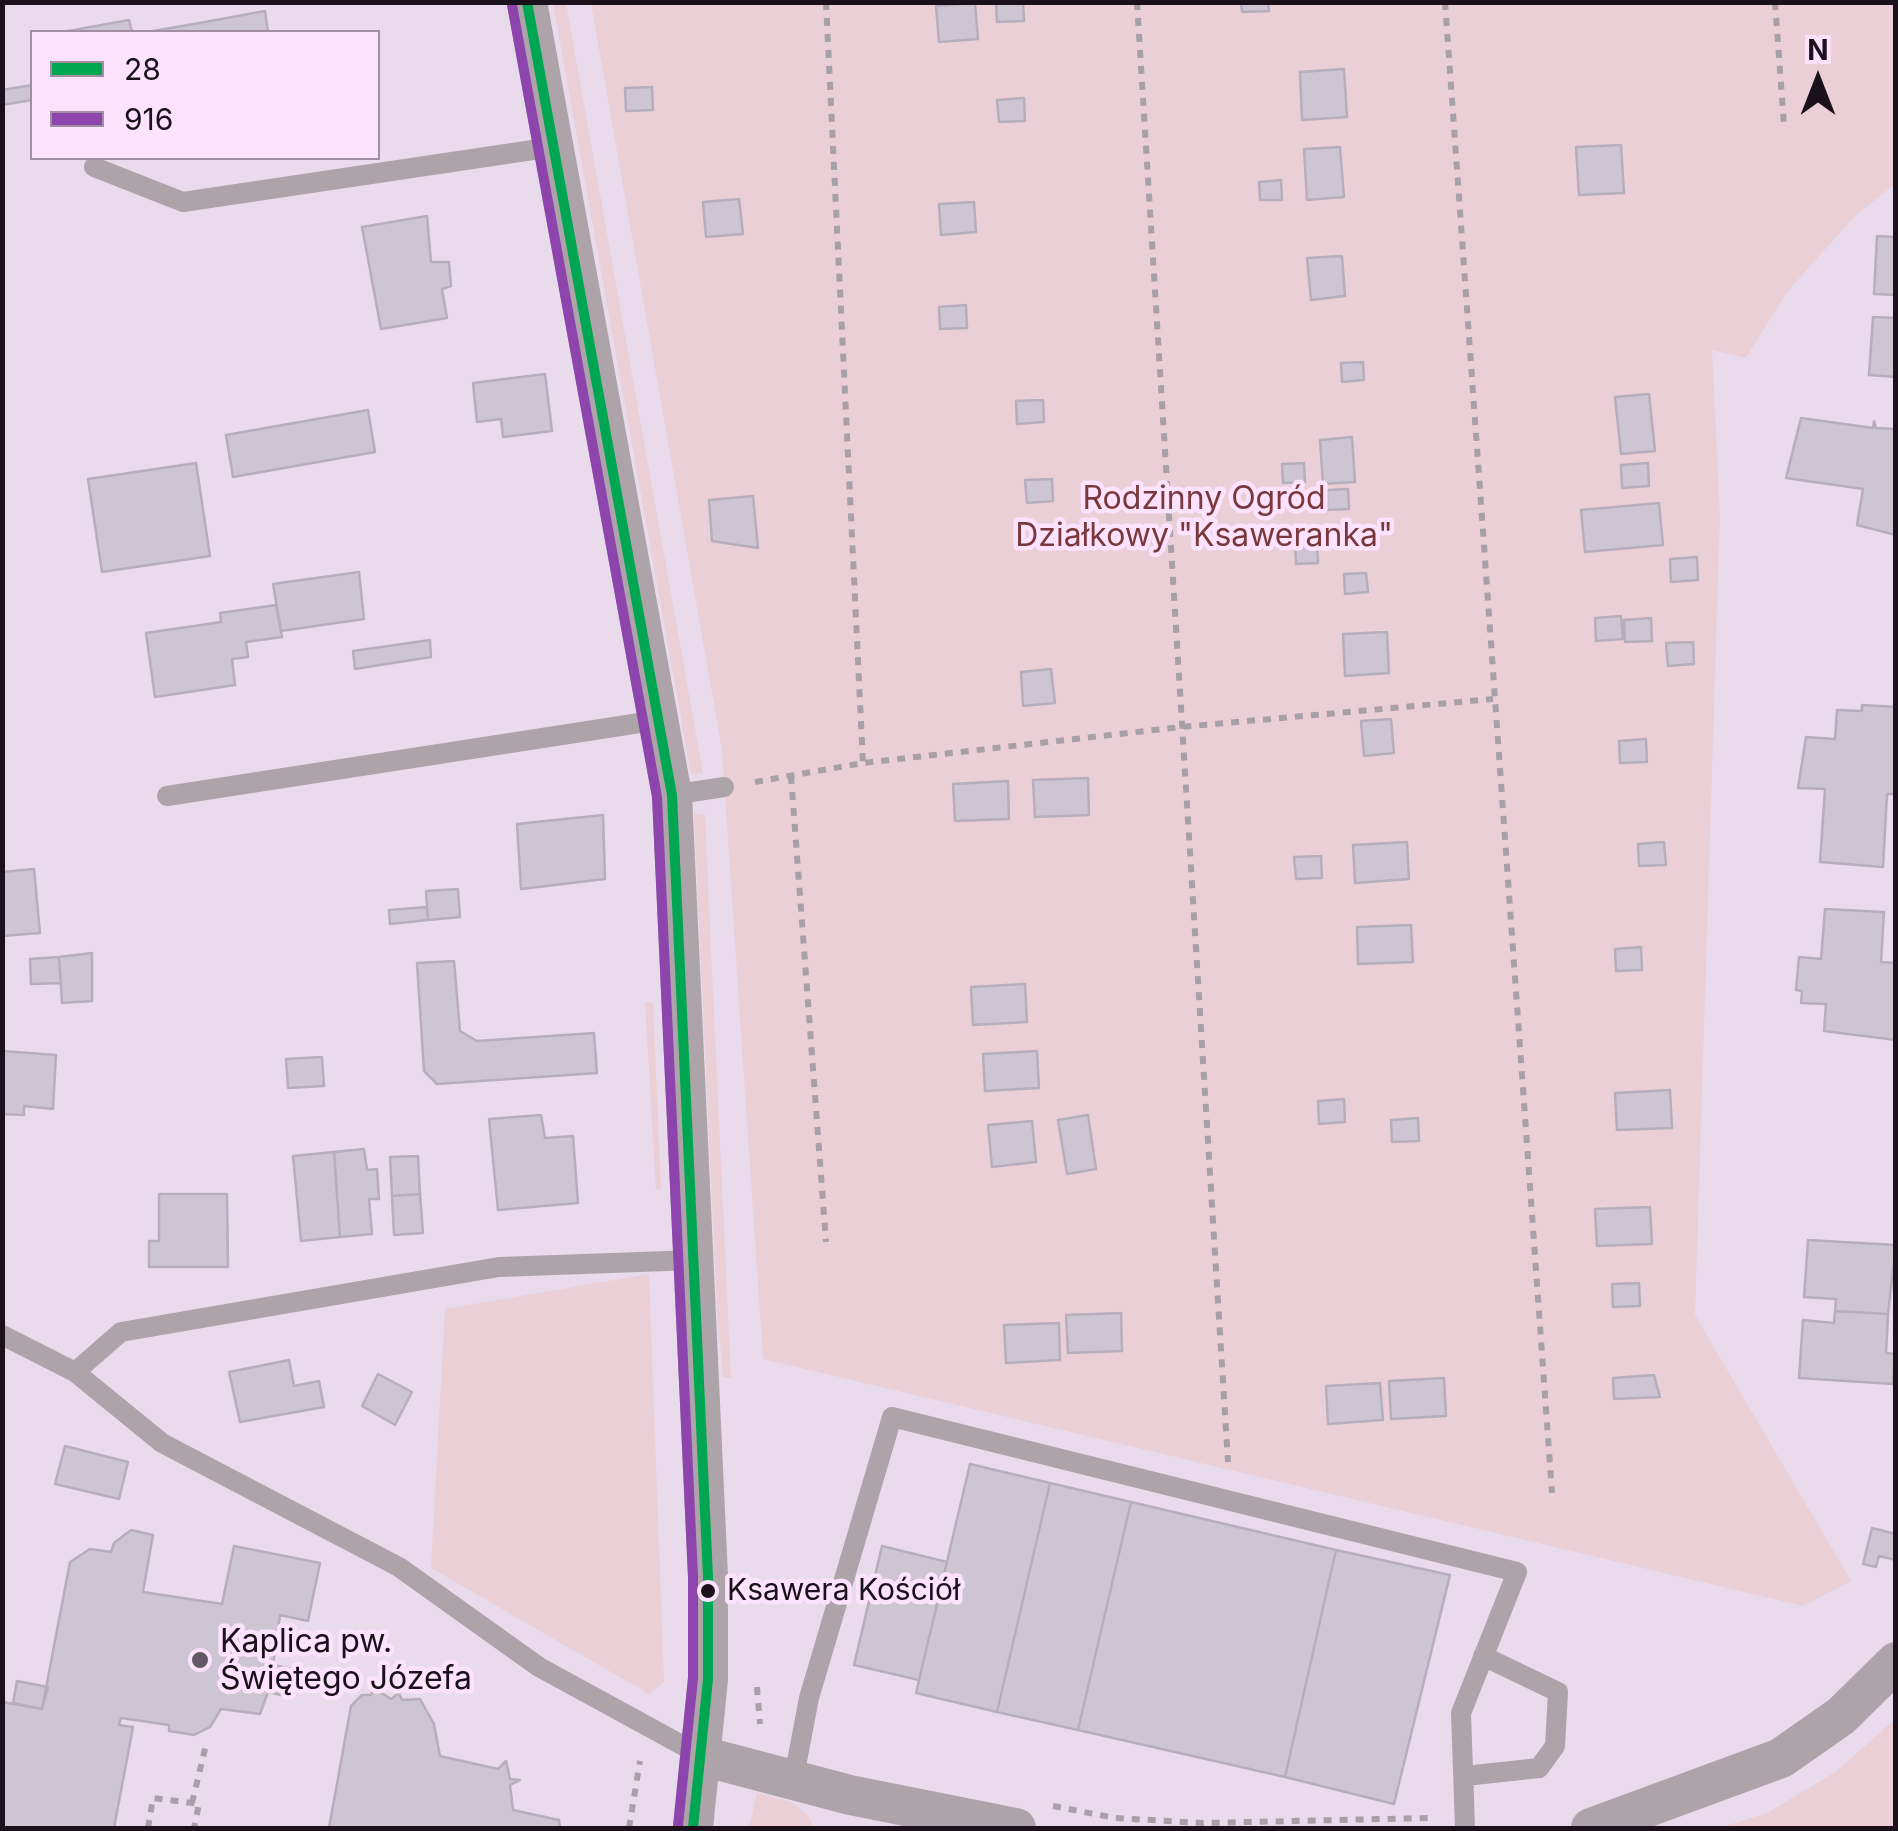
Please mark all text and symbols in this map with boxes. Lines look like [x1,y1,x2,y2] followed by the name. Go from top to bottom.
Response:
[30,30,380,160] legend
[1768,30,1868,130] north arrow
[1807,33,1829,67] text: N
[124,51,161,87] text: 28
[124,101,173,137] text: 916
[1015,480,1393,555] park label: Rodzinny Ogród Działkowy "Ksaweranka"
[727,1573,960,1609] place label: Ksawera Kościół
[698,1581,718,1601] marker: Ksawera Kościół
[220,1623,472,1698] place label: Kaplica pw. Świętego Józefa
[189,1649,211,1671] marker: Kaplica pw. Świętego Józefa

